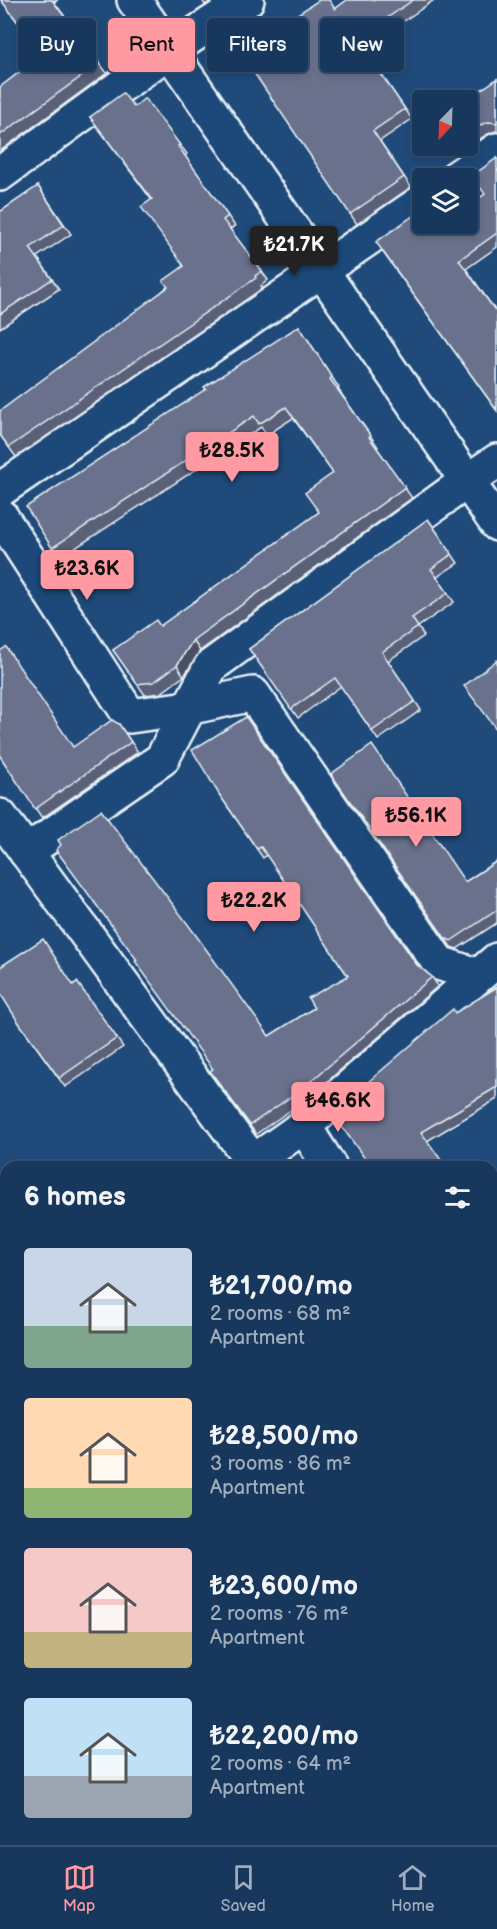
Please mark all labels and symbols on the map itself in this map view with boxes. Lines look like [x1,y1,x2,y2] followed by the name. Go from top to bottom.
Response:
[412,90,478,156] north arrow
[245,226,343,277] pin: ₺21.7K
[183,432,281,483] pin: ₺28.5K
[38,550,136,601] pin: ₺23.6K
[367,797,465,848] pin: ₺56.1K
[205,882,303,933] pin: ₺22.2K
[289,1082,387,1133] pin: ₺46.6K

